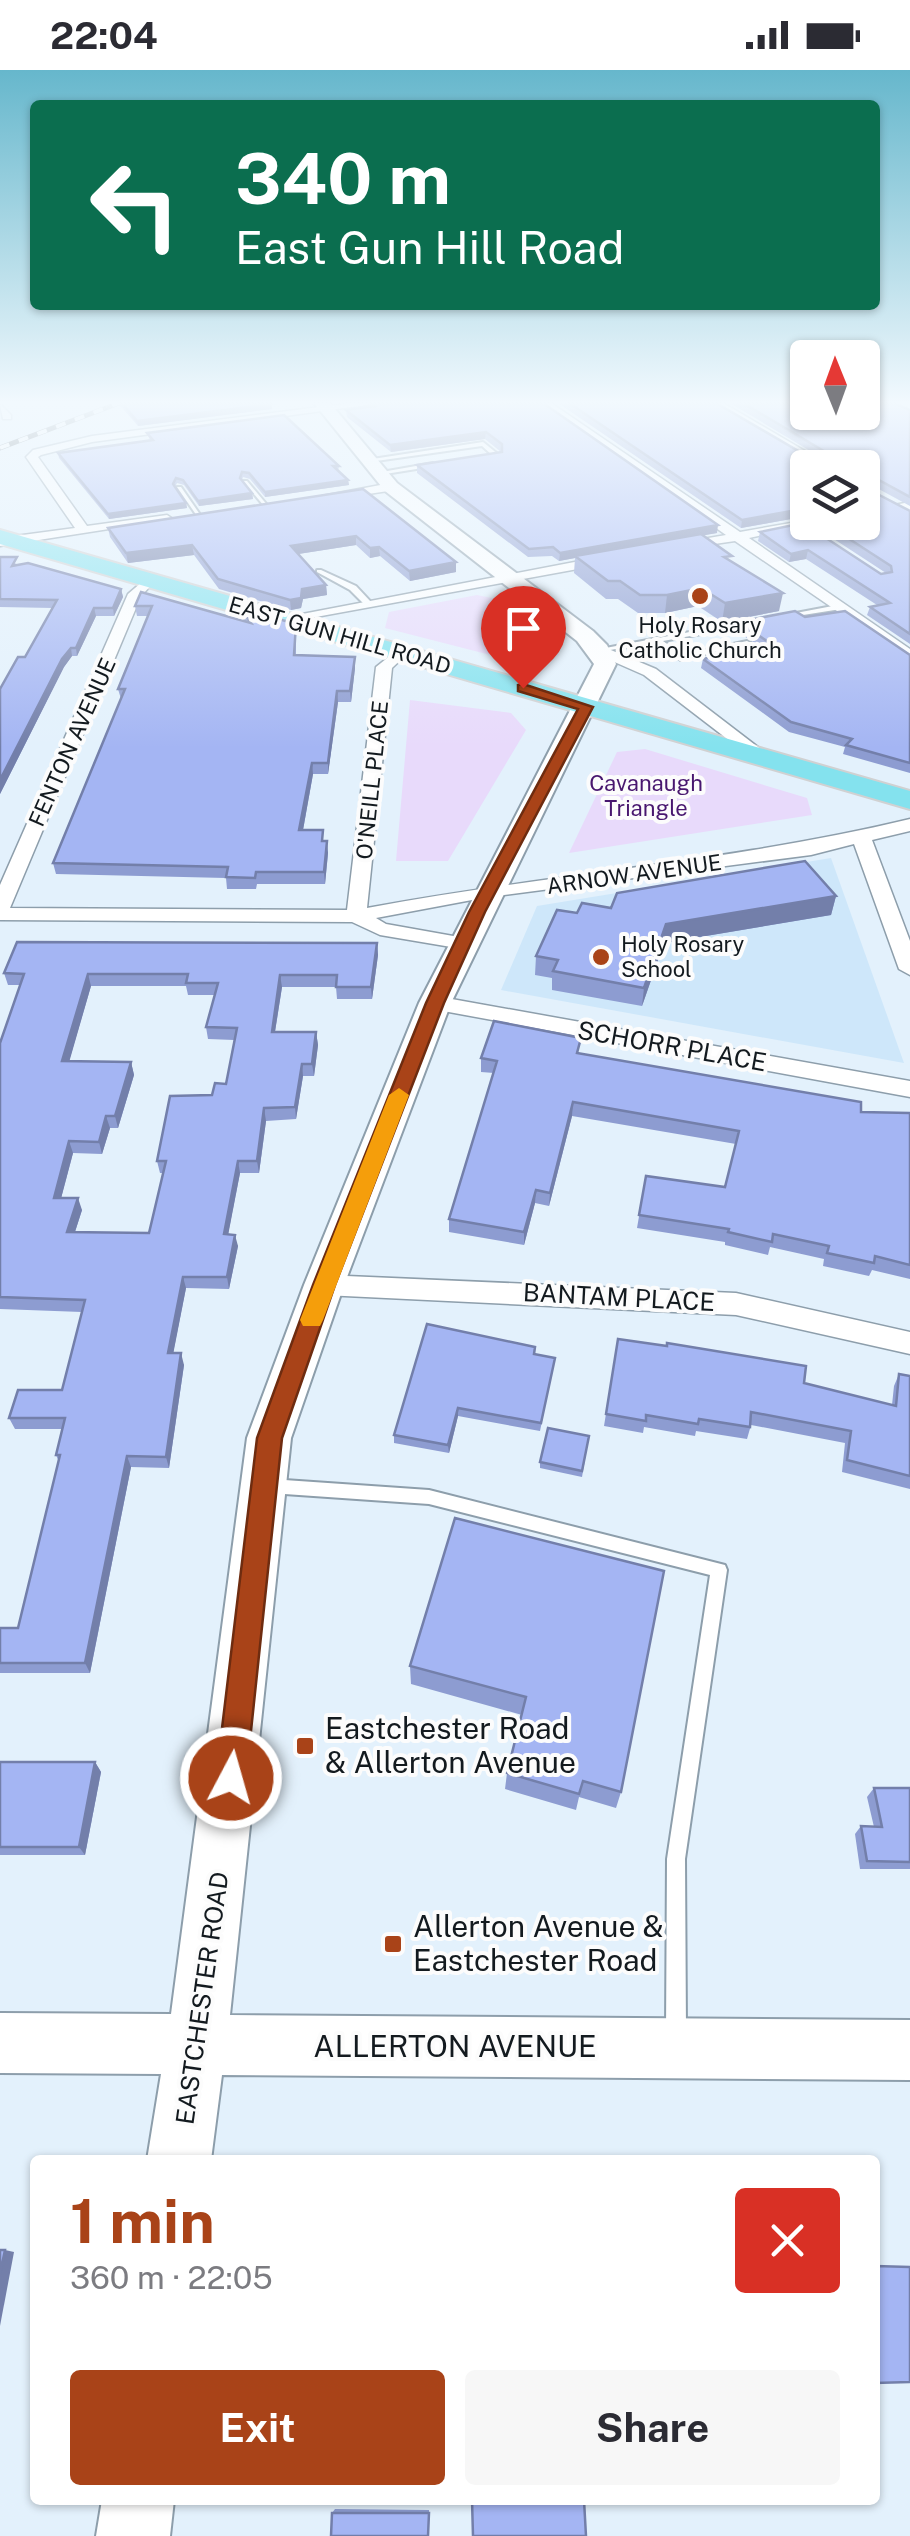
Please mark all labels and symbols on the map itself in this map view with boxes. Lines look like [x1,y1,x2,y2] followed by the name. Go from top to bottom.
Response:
[790,340,880,430] north arrow
[689,585,711,607] marker: Holy Rosary Catholic Church
[481,586,566,689] pin
[226,591,454,679] street label: EAST GUN HILL ROAD
[618,612,782,663] place label: Holy Rosary Catholic Church
[23,654,121,830] street label: FENTON AVENUE
[351,699,393,861] street label: O'NEILL PLACE
[589,770,703,821] park label: Cavanaugh Triangle
[545,849,723,899] street label: ARNOW AVENUE
[621,931,745,982] place label: Holy Rosary School
[590,946,612,968] marker: Holy Rosary School
[575,1015,769,1077] street label: SCHORR PLACE
[522,1277,716,1317] street label: BANTAM PLACE
[325,1710,576,1780] place label: Eastchester Road & Allerton Avenue
[179,1726,283,1830] position arrow
[294,1735,316,1757] marker: Eastchester Road & Allerton Avenue
[169,1870,235,2126] street label: EASTCHESTER ROAD
[413,1908,664,1978] place label: Allerton Avenue & Eastchester Road
[382,1933,404,1955] marker: Allerton Avenue & Eastchester Road
[313,2028,597,2064] street label: ALLERTON AVENUE

